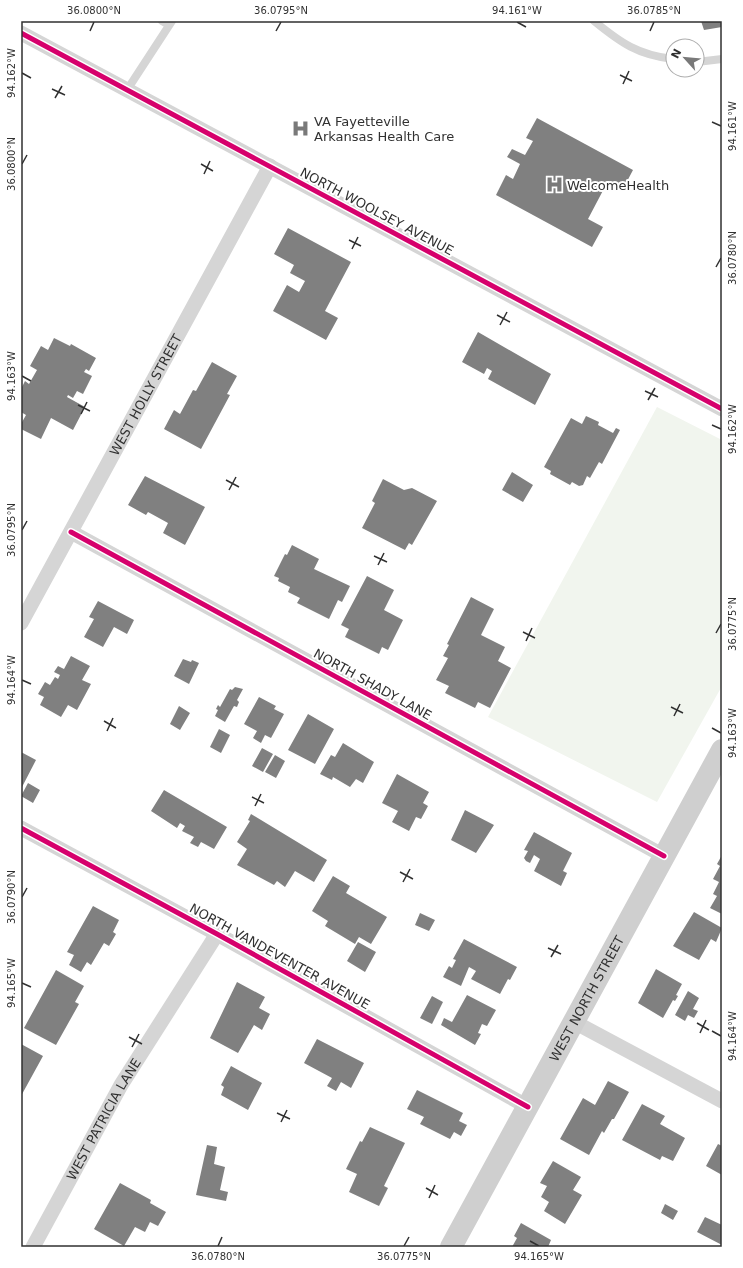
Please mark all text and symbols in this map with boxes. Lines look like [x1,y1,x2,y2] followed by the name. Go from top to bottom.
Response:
[67,5,121,16] text: 36.0800°N
[254,5,308,16] text: 36.0795°N
[492,5,542,16] text: 94.161°W
[627,5,681,16] text: 36.0785°N
[665,38,705,78] north arrow
[669,47,684,61] text: N
[6,48,17,98] text: 94.162°W
[727,101,738,151] text: 94.161°W
[314,114,454,144] place label: VA Fayetteville Arkansas Health Care
[291,118,311,138] hospital icon: VA Fayetteville Arkansas Health Care
[6,137,17,191] text: 36.0800°N
[297,165,456,258] street label: NORTH WOOLSEY AVENUE
[544,175,564,195] hospital icon: WelcomeHealth
[567,178,669,193] place label: WelcomeHealth
[727,231,738,285] text: 36.0780°N
[107,332,185,458] street label: WEST HOLLY STREET
[6,351,17,401] text: 94.163°W
[727,404,738,454] text: 94.162°W
[6,503,17,557] text: 36.0795°N
[727,597,738,651] text: 36.0775°N
[311,646,434,723] street label: NORTH SHADY LANE
[6,655,17,705] text: 94.164°W
[727,708,738,758] text: 94.163°W
[6,870,17,924] text: 36.0790°N
[187,901,372,1012] street label: NORTH VANDEVENTER AVENUE
[547,933,627,1064] street label: WEST NORTH STREET
[6,958,17,1008] text: 94.165°W
[727,1011,738,1061] text: 94.164°W
[64,1056,144,1183] street label: WEST PATRICIA LANE
[191,1251,245,1262] text: 36.0780°N
[377,1251,431,1262] text: 36.0775°N
[514,1251,564,1262] text: 94.165°W

